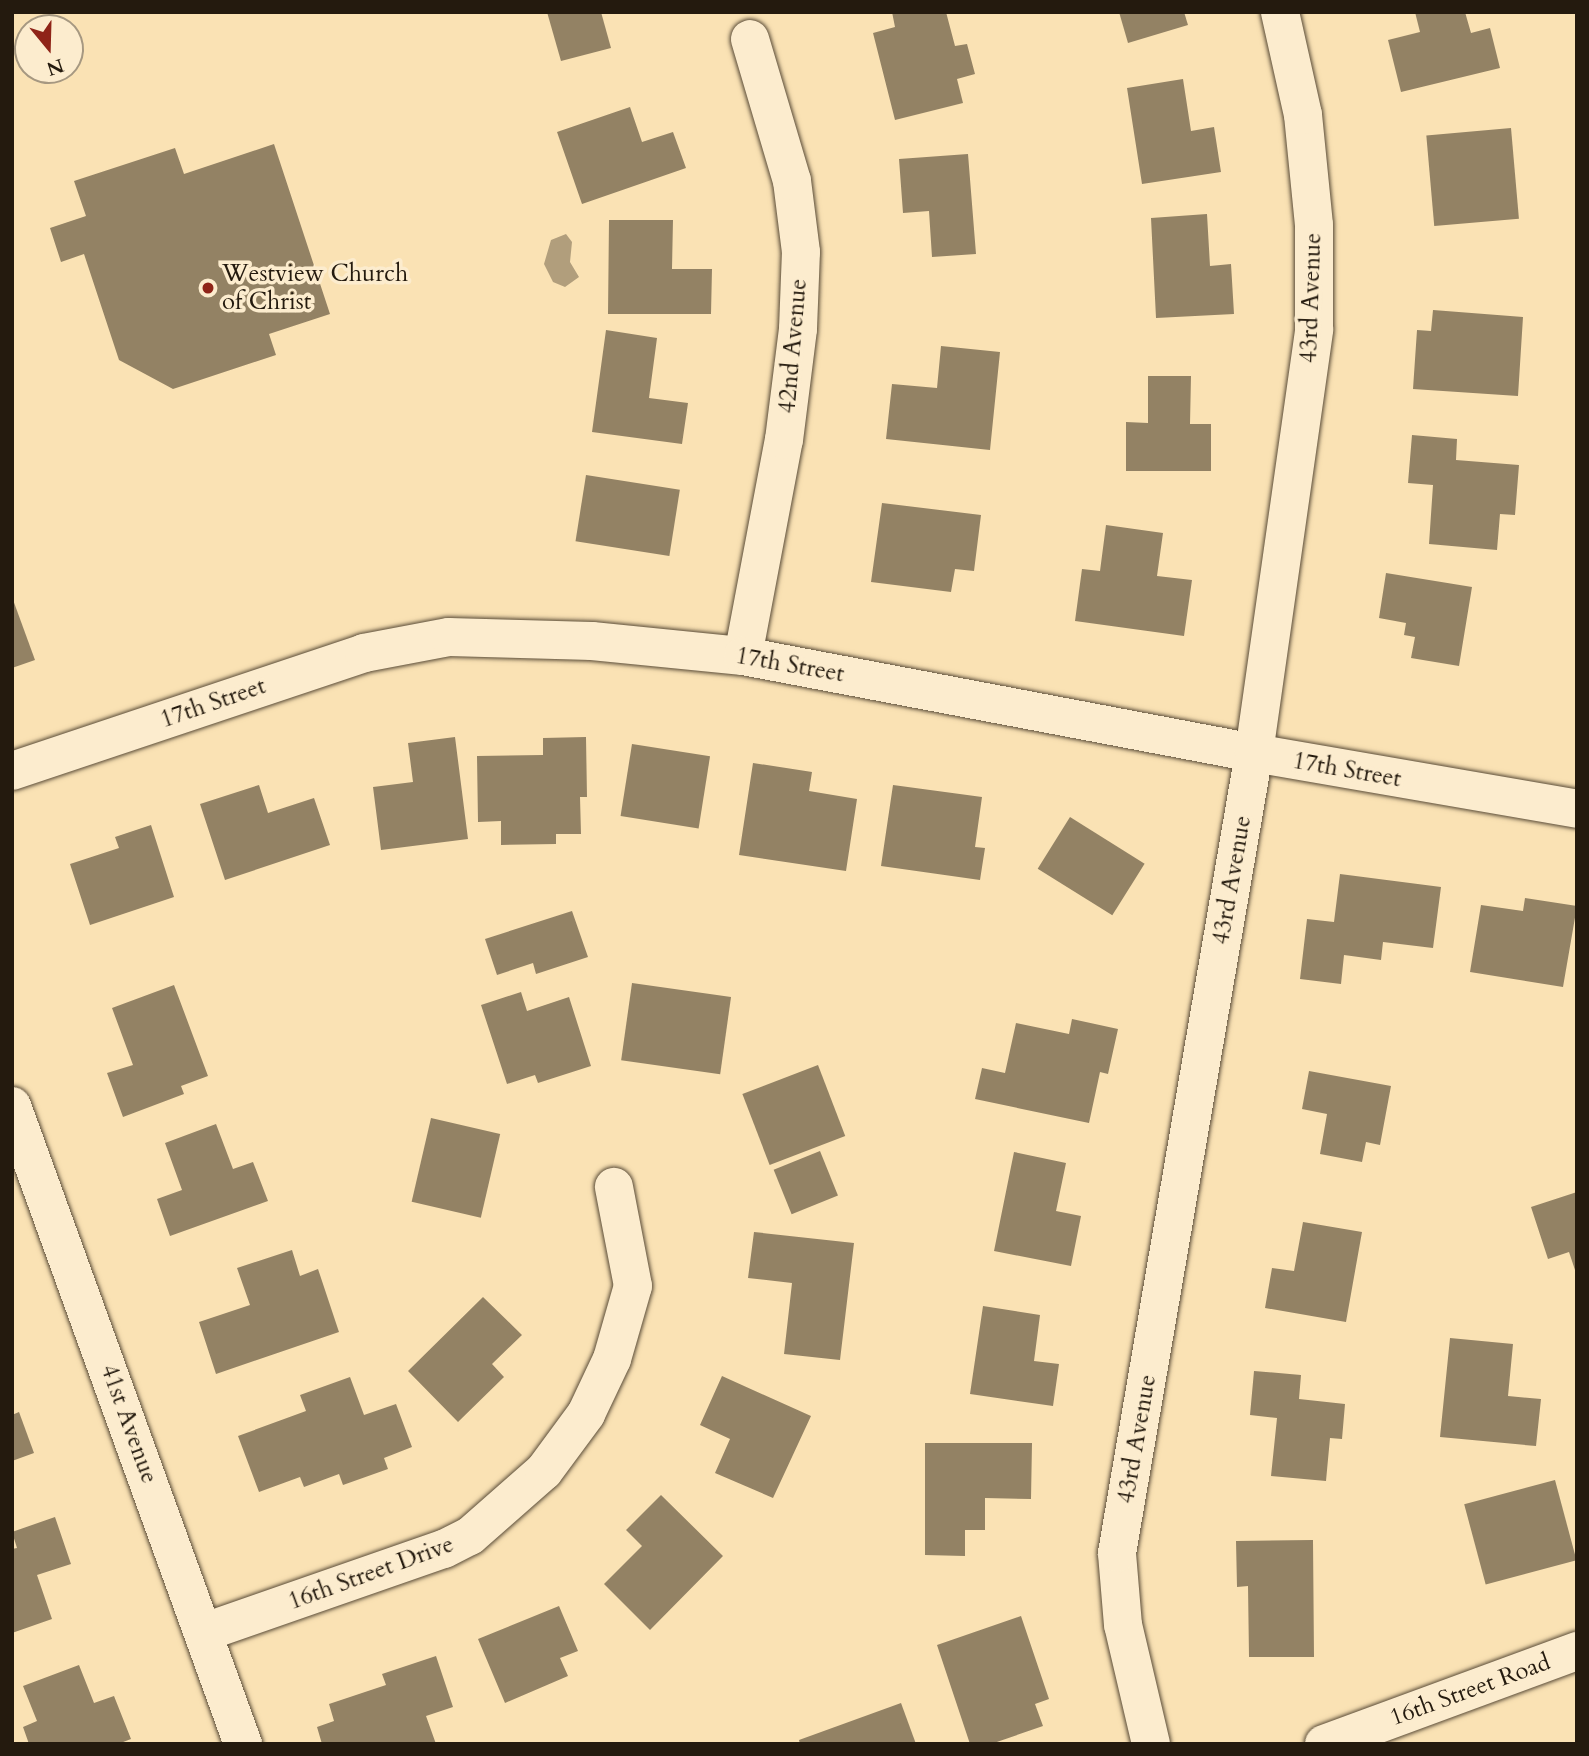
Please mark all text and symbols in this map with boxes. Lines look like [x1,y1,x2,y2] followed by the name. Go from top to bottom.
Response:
[14,14,84,84] north arrow
[43,52,67,82] text: N
[1294,232,1328,364] street label: 43rd Avenue
[222,260,408,316] place label: Westview Church of Christ
[773,277,813,415] street label: 42nd Avenue
[200,280,216,296] marker: Westview Church of Christ
[734,641,846,689] street label: 17th Street
[157,672,269,734] street label: 17th Street
[1291,746,1403,794] street label: 17th Street
[1206,813,1258,947] street label: 43rd Avenue
[94,1361,164,1487] street label: 41st Avenue
[1111,1372,1163,1506] street label: 43rd Avenue
[284,1530,458,1616] street label: 16th Street Drive
[1386,1648,1554,1732] street label: 16th Street Road

